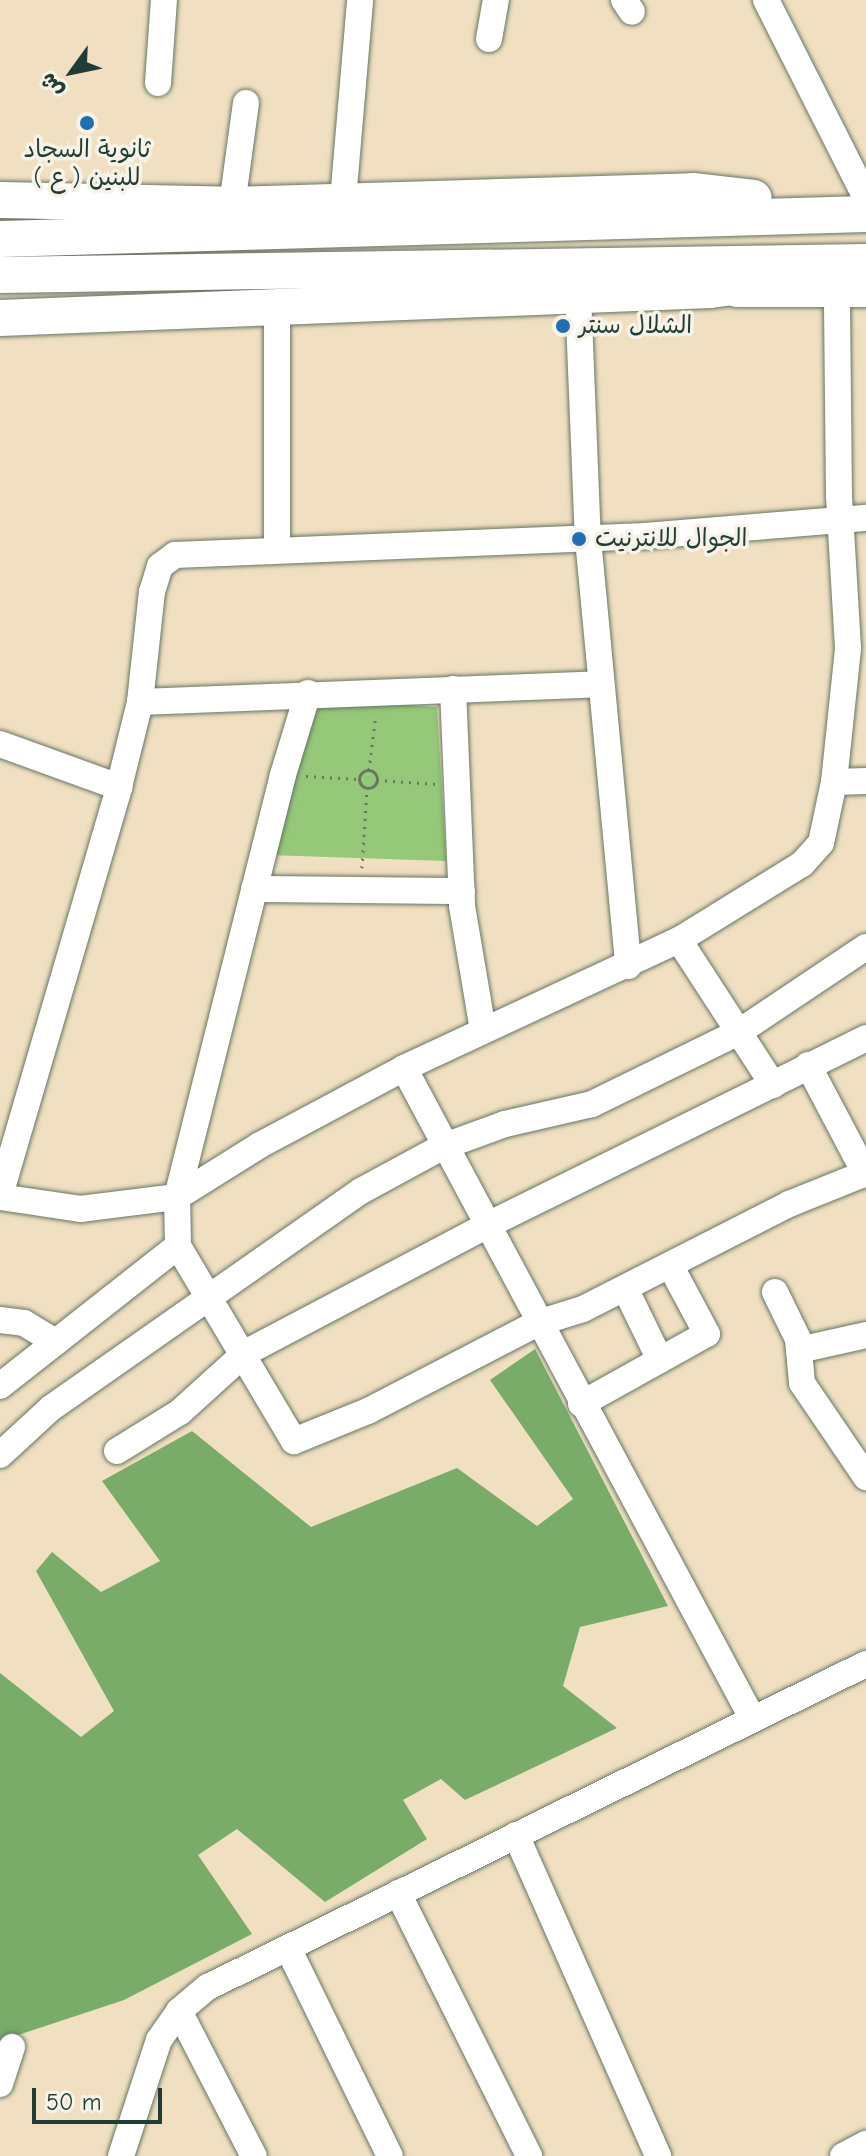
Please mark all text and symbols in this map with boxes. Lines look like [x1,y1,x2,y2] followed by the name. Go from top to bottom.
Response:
[32,32,112,112] north arrow
[34,68,69,102] text: ش
[78,114,96,132] marker: ثانوية السجاد ( ع ) للبنين
[23,136,151,192] place label: ثانوية السجاد ( ع ) للبنين
[579,312,692,340] place label: الشلال سنتر
[554,317,572,335] marker: الشلال سنتر
[595,525,747,553] place label: الجوال للانترنيت
[570,530,588,548] marker: الجوال للانترنيت
[36,2072,166,2122] scale bar
[46,2088,102,2116] text: 50 m

